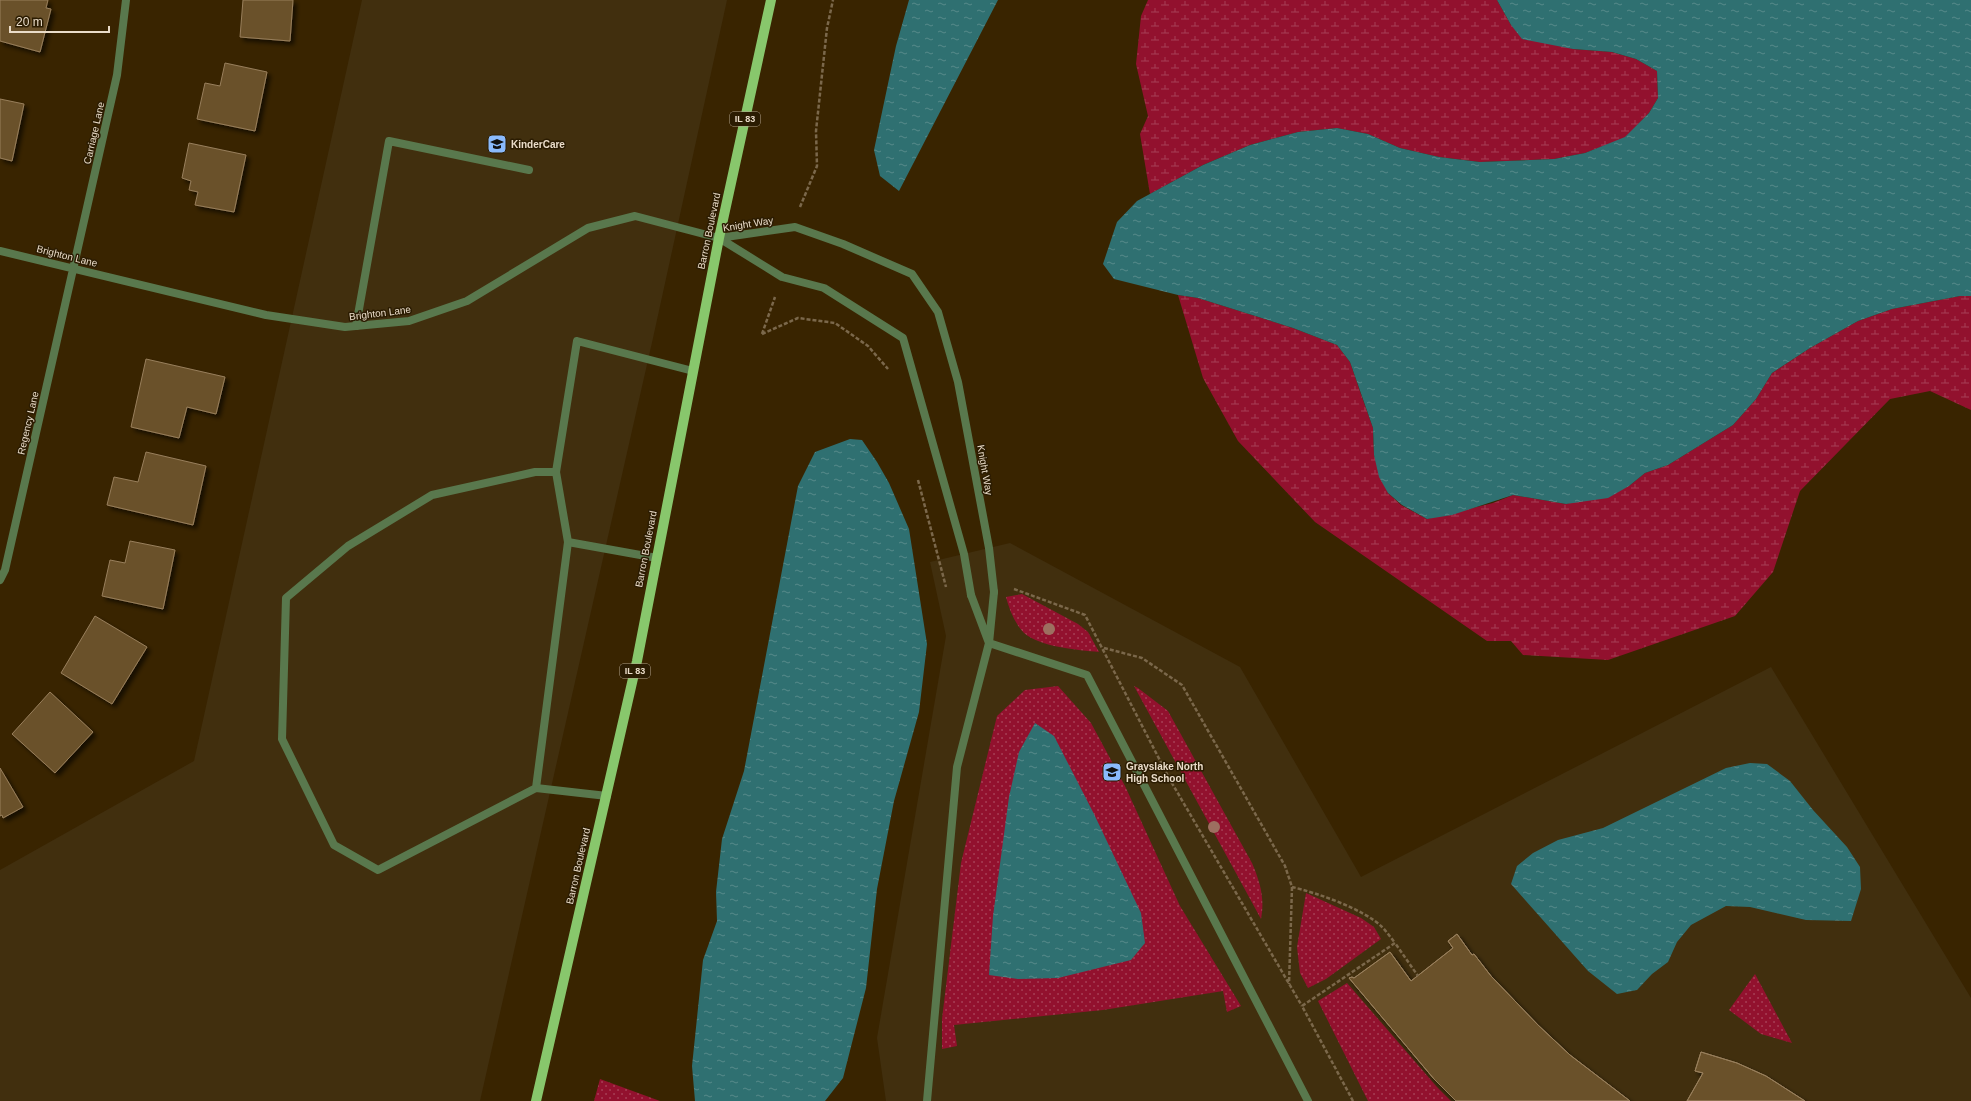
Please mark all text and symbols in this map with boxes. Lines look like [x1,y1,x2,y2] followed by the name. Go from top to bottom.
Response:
[10,8,109,34] scale bar
[16,15,43,29] text: 20 m
[82,100,107,165] street label: Carriage Lane
[730,112,760,126] road number: IL 83
[486,133,508,155] school or university icon: KinderCare
[511,139,565,150] place label: KinderCare
[696,192,722,270] street label: Barron Boulevard
[722,215,774,233] street label: Knight Way
[35,243,99,269] street label: Brighton Lane
[348,304,412,322] street label: Brighton Lane
[15,390,41,456] street label: Regency Lane
[975,444,995,496] street label: Knight Way
[633,510,659,588] street label: Barron Boulevard
[620,664,650,678] road number: IL 83
[1101,761,1123,783] school or university icon: Grayslake North High School
[1126,761,1203,784] place label: Grayslake North High School
[564,827,592,905] street label: Barron Boulevard

